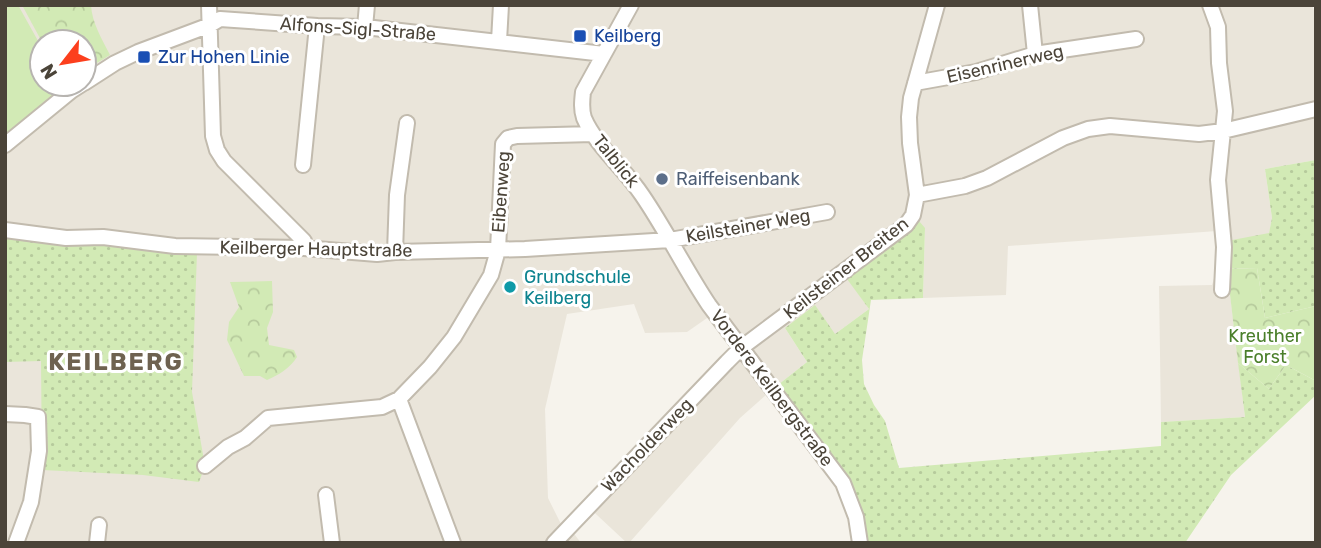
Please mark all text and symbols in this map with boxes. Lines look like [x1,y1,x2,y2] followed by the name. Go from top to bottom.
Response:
[279,13,437,45] street label: Alfons-Sigl-Straße
[594,25,661,47] place label: Keilberg
[28,28,98,98] north arrow
[572,28,588,44] marker: Keilberg
[944,40,1066,88] street label: Eisenrinerweg
[158,46,290,68] place label: Zur Hohen Linie
[136,49,152,65] marker: Zur Hohen Linie
[35,60,62,83] text: N
[588,130,644,192] street label: Talblick
[487,150,515,234] street label: Eibenweg
[676,168,801,190] place label: Raiffeisenbank
[654,171,670,187] marker: Raiffeisenbank
[684,204,812,248] street label: Keilsteiner Weg
[779,212,913,324] street label: Keilsteiner Breiten
[219,236,413,262] street label: Keilberger Hauptstraße
[524,266,631,309] place label: Grundschule Keilberg
[502,279,518,295] marker: Grundschule Keilberg
[706,305,838,471] street label: Vordere Keilbergstraße
[1228,325,1302,368] park label: Kreuther Forst
[48,348,184,376] district label: KEILBERG
[597,393,697,497] street label: Wacholderweg

